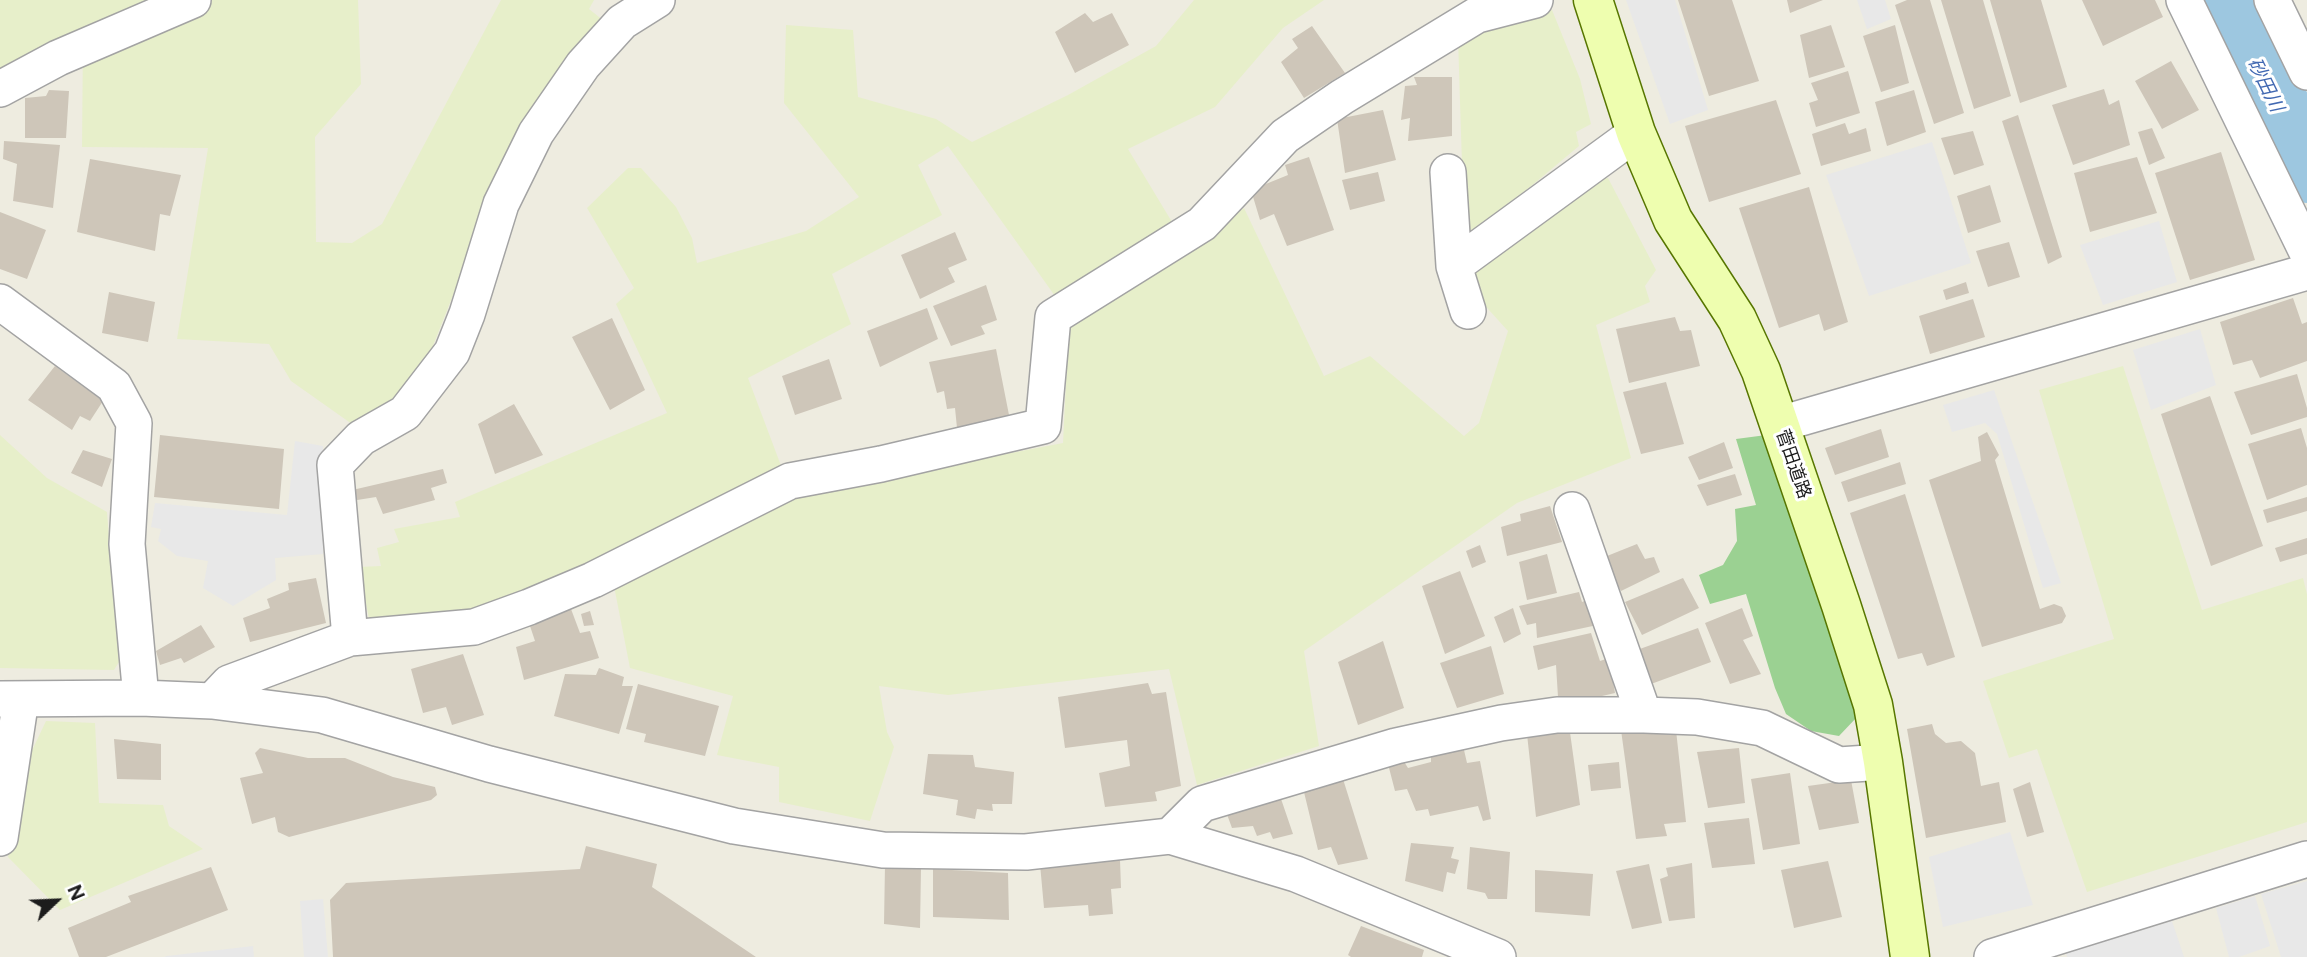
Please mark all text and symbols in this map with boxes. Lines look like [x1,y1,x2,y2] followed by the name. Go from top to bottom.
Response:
[2242,54,2288,116] water label: 砂田川
[1771,426,1815,502] street label: 菅田道路
[21,866,91,936] north arrow
[62,881,89,904] text: N

